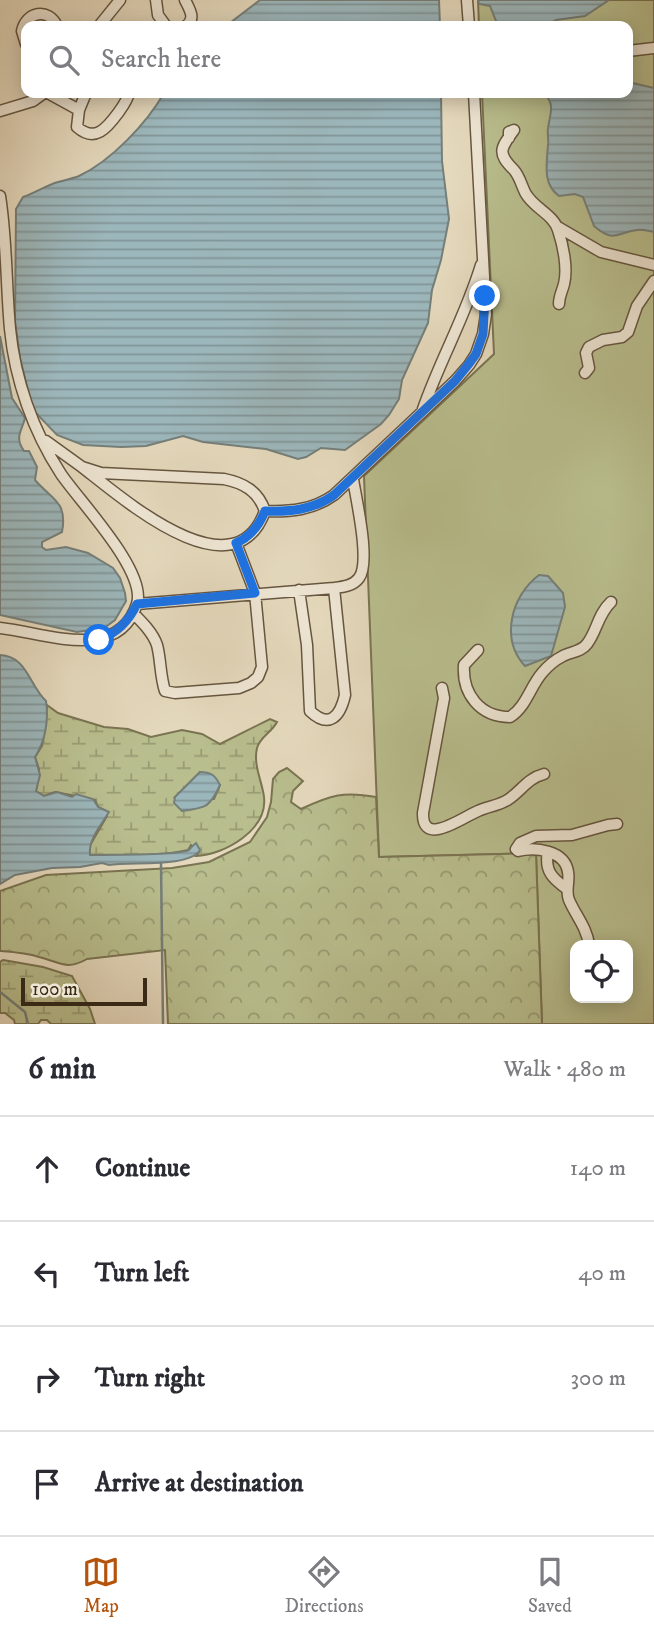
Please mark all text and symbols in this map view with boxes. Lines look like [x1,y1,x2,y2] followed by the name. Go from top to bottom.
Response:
[21,21,633,98] search box
[45,41,83,79] icon: search
[101,43,221,76] text: Search here
[469,280,500,311] route end
[83,624,114,655] route start
[570,940,633,1003] map controls
[570,940,633,1003] button: locate
[21,975,147,1007] scale bar
[32,978,78,1001] text: 100 m
[28,1051,96,1088] text: 6 min
[503,1055,626,1084] text: Walk · 480 m
[28,1150,66,1188] icon: ahead
[95,1152,190,1185] text: Continue
[570,1154,626,1183] text: 140 m
[28,1255,66,1293] icon: left
[95,1257,189,1290] text: Turn left
[578,1259,626,1288] text: 40 m
[28,1360,66,1398] icon: right
[95,1362,205,1395] text: Turn right
[570,1364,626,1393] text: 300 m
[28,1465,66,1503] icon: arrive
[95,1467,304,1500] text: Arrive at destination
[82,1553,120,1618] tab: Map
[285,1553,364,1618] tab: Directions
[528,1553,572,1618] tab: Saved

